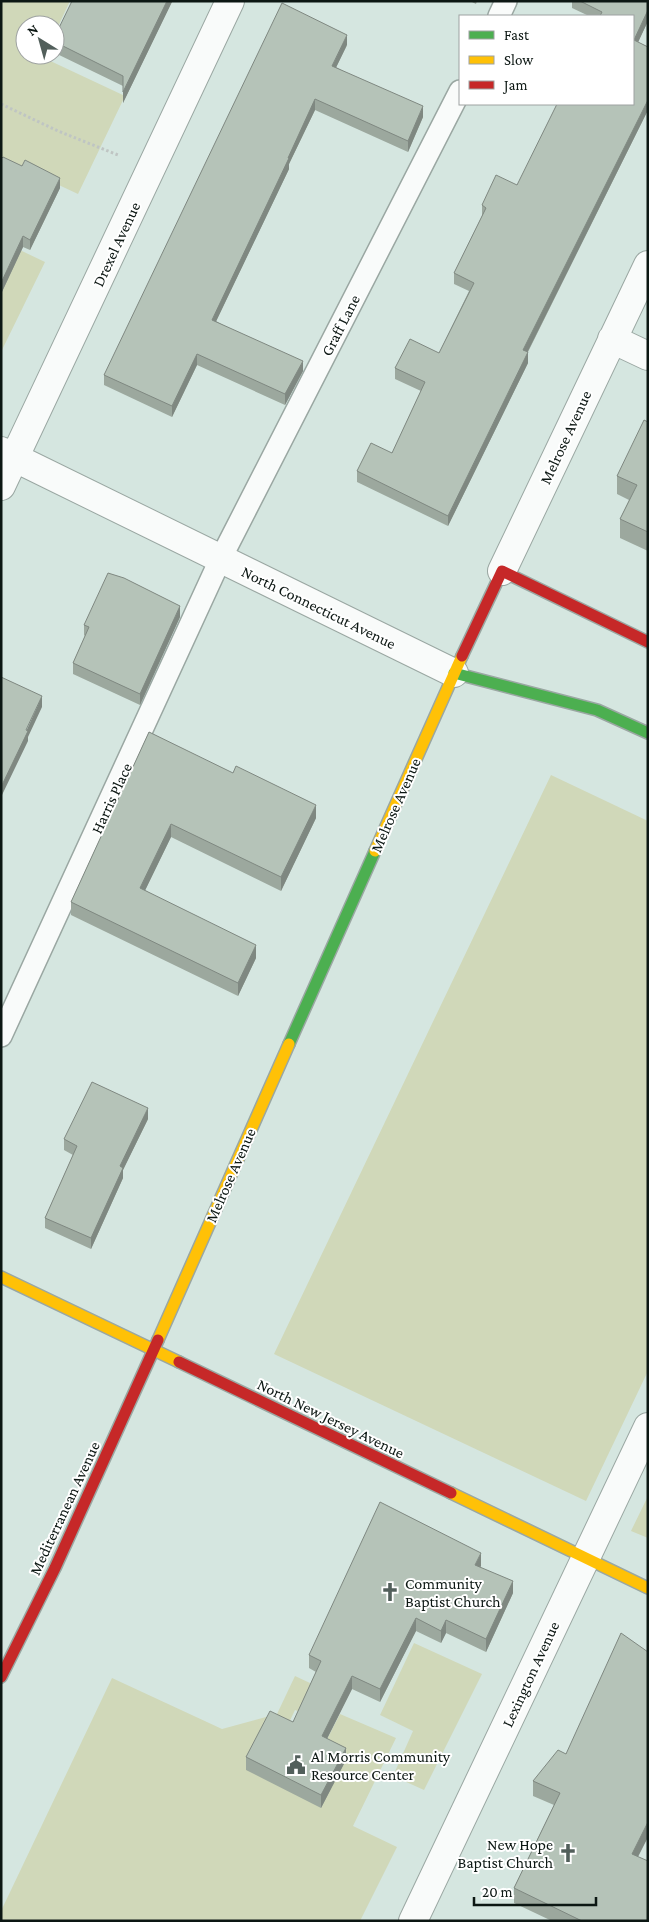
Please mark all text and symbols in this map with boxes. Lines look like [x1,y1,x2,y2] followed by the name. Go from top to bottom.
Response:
[15,15,65,65] north arrow
[459,15,634,105] legend
[24,20,41,39] text: N
[504,27,530,43] text: Fast
[504,52,534,68] text: Slow
[502,77,527,94] text: Jam
[89,199,143,289] street label: Drexel Avenue
[318,292,363,359] street label: Graff Lane
[536,388,595,487] street label: Melrose Avenue
[239,563,399,652] street label: North Connecticut Avenue
[367,756,424,855] street label: Melrose Avenue
[88,760,135,836] street label: Harris Place
[202,1126,259,1225] street label: Melrose Avenue
[254,1375,407,1462] street label: North New Jersey Avenue
[26,1439,103,1578] street label: Mediterranean Avenue
[405,1575,501,1611] place label: Community Baptist Church
[379,1581,401,1603] church icon: Community Baptist Church
[499,1619,563,1730] street label: Lexington Avenue
[311,1748,451,1783] place label: Al Morris Community Resource Center
[285,1754,307,1776] public building icon: Al Morris Community Resource Center
[457,1836,553,1872] place label: New Hope Baptist Church
[557,1842,579,1864] church icon: New Hope Baptist Church
[474,1874,596,1906] scale bar
[482,1884,513,1900] text: 20 m

